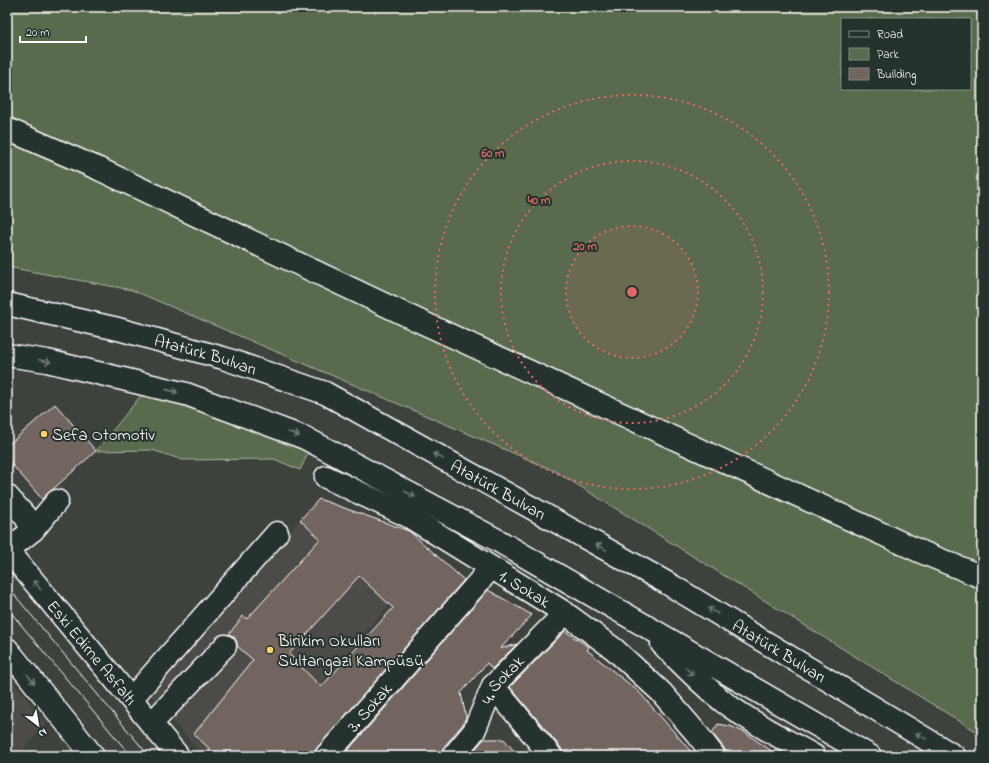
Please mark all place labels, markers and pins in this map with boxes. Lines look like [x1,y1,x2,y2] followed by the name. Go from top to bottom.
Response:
[625,285,639,299] centre of rings
[52,423,155,448] place label: Sefa Otomotiv
[39,429,49,439] marker: Sefa Otomotiv
[277,629,424,676] place label: Birikim Okulları Sultangazi Kampüsü
[265,645,275,655] marker: Birikim Okulları Sultangazi Kampüsü

